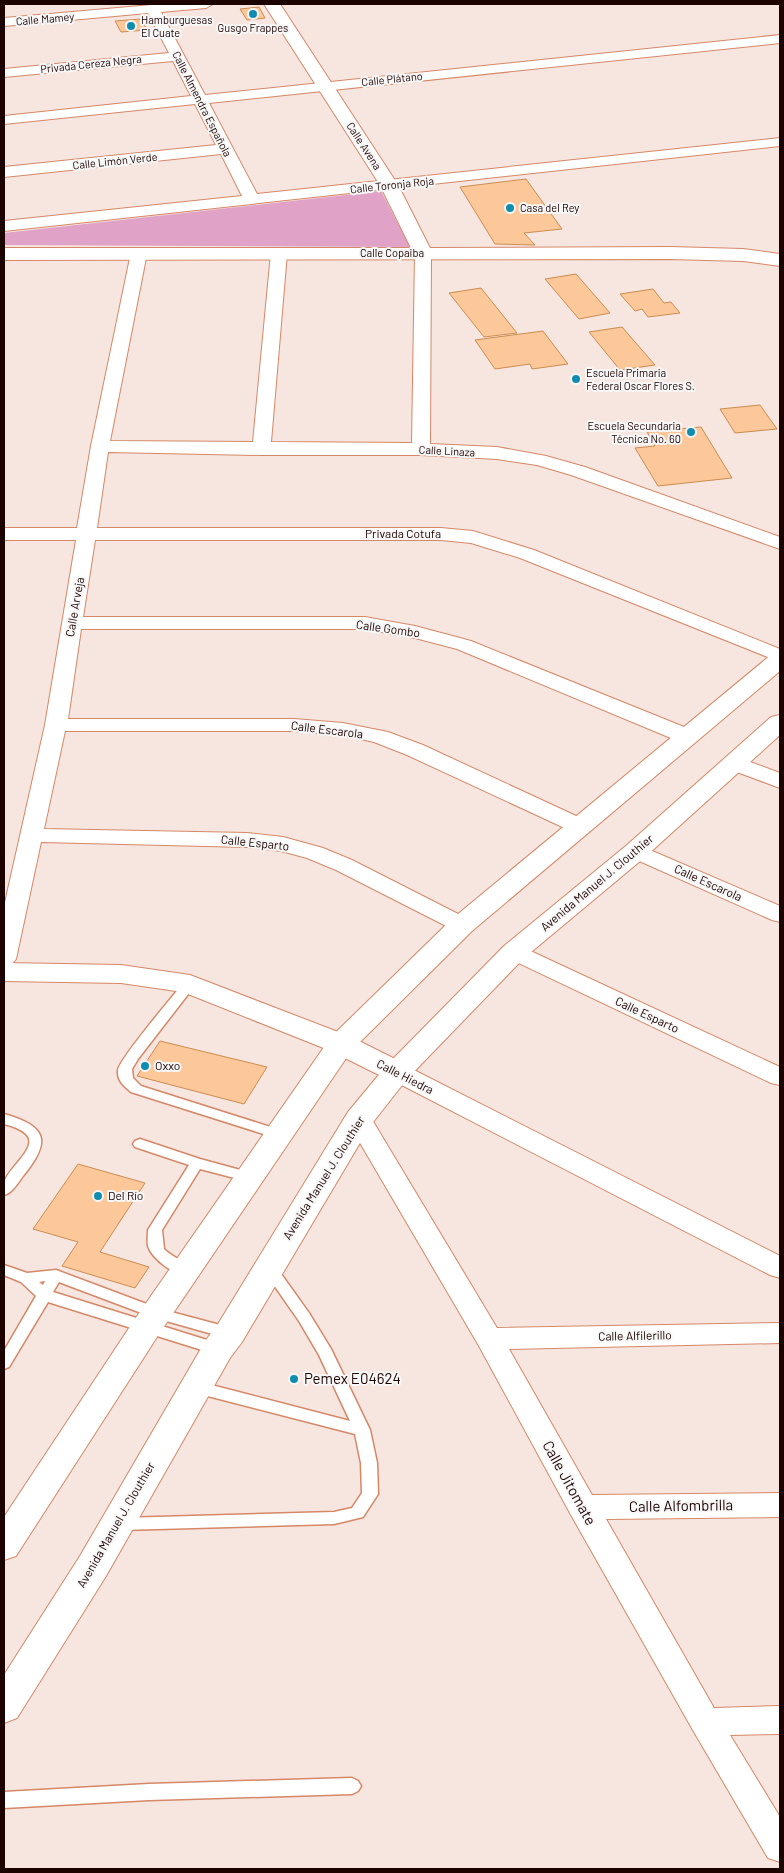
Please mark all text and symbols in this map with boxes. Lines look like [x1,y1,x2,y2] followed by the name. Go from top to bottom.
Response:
[247,8,259,20] marker: Gusgo Frappes
[15,9,75,28] street label: Calle Mamey
[141,13,212,39] place label: Hamburguesas El Cuate
[125,20,137,32] marker: Hamburguesas El Cuate
[218,21,288,34] place label: Gusgo Frappes
[170,49,235,159] street label: Calle Almendra Española
[40,52,142,75] street label: Privada Cereza Negra
[361,69,423,88] street label: Calle Plátano
[344,119,385,172] street label: Calle Avena
[72,150,158,171] street label: Calle Limón Verde
[349,174,435,195] street label: Calle Toronja Roja
[520,201,579,214] place label: Casa del Rey
[504,202,516,214] marker: Casa del Rey
[360,246,424,259] street label: Calle Copaiba
[586,366,695,392] place label: Escuela Primaria Federal Oscar Flores S.
[570,373,582,385] marker: Escuela Primaria Federal Oscar Flores S.
[587,419,681,445] place label: Escuela Secundaria Técnica No. 60
[685,426,697,438] marker: Escuela Secundaria Técnica No. 60
[418,443,476,458] street label: Calle Linaza
[365,526,441,540] street label: Privada Cotufa
[62,576,86,638] street label: Calle Arveja
[355,617,421,639] street label: Calle Gombo
[290,718,364,740] street label: Calle Escarola
[220,831,290,853] street label: Calle Esparto
[537,831,656,933] street label: Avenida Manuel J. Clouthier
[672,861,745,903] street label: Calle Escarola
[613,993,682,1035] street label: Calle Esparto
[375,1056,436,1096] street label: Calle Hiedra
[155,1058,180,1072] place label: Oxxo
[139,1060,151,1072] marker: Oxxo
[279,1113,367,1242] street label: Avenida Manuel J. Clouthier
[108,1188,143,1202] place label: Del Río
[92,1190,104,1202] marker: Del Río
[598,1327,672,1343] street label: Calle Alfilerillo
[304,1369,401,1387] place label: Pemex E04624
[288,1373,300,1385] marker: Pemex E04624
[539,1437,600,1528] street label: Calle Jitomate
[73,1459,157,1590] street label: Avenida Manuel J. Clouthier
[629,1495,733,1515] street label: Calle Alfombrilla

